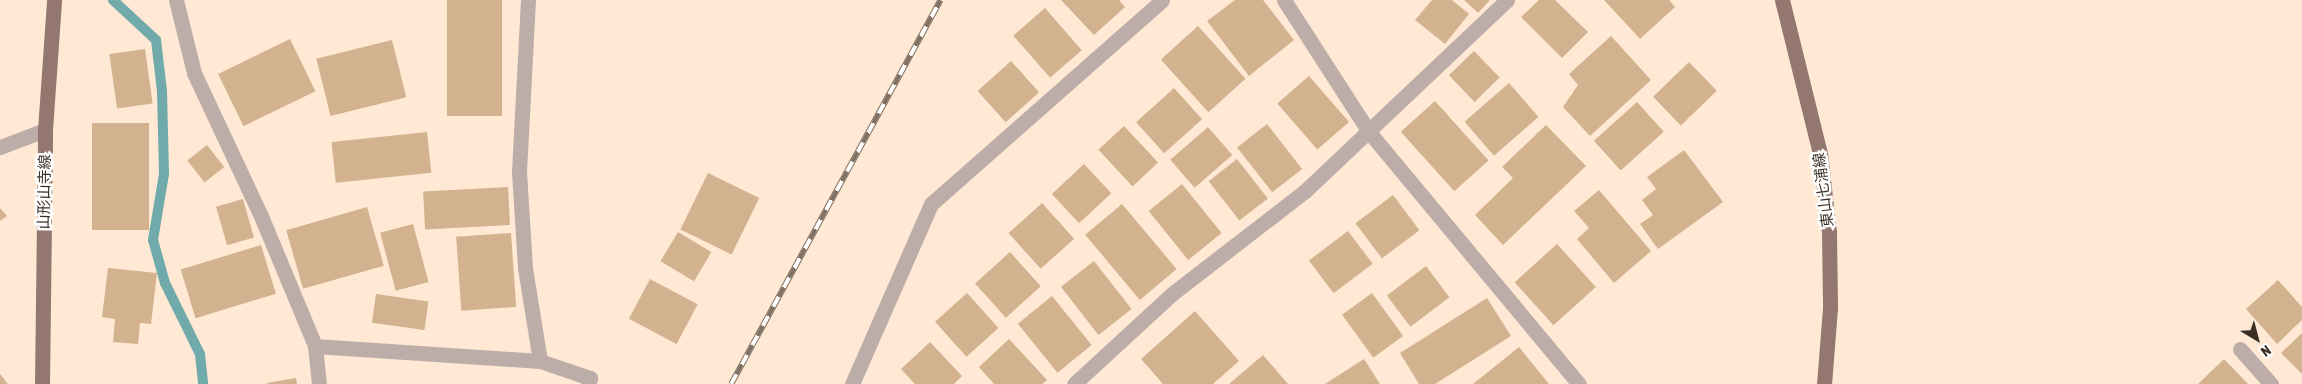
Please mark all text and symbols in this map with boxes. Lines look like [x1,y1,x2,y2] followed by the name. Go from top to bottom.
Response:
[1809,152,1837,228] street label: 東山七浦線
[34,154,54,230] street label: 山形山寺線
[2232,314,2282,364] north arrow
[2258,342,2274,360] text: N

